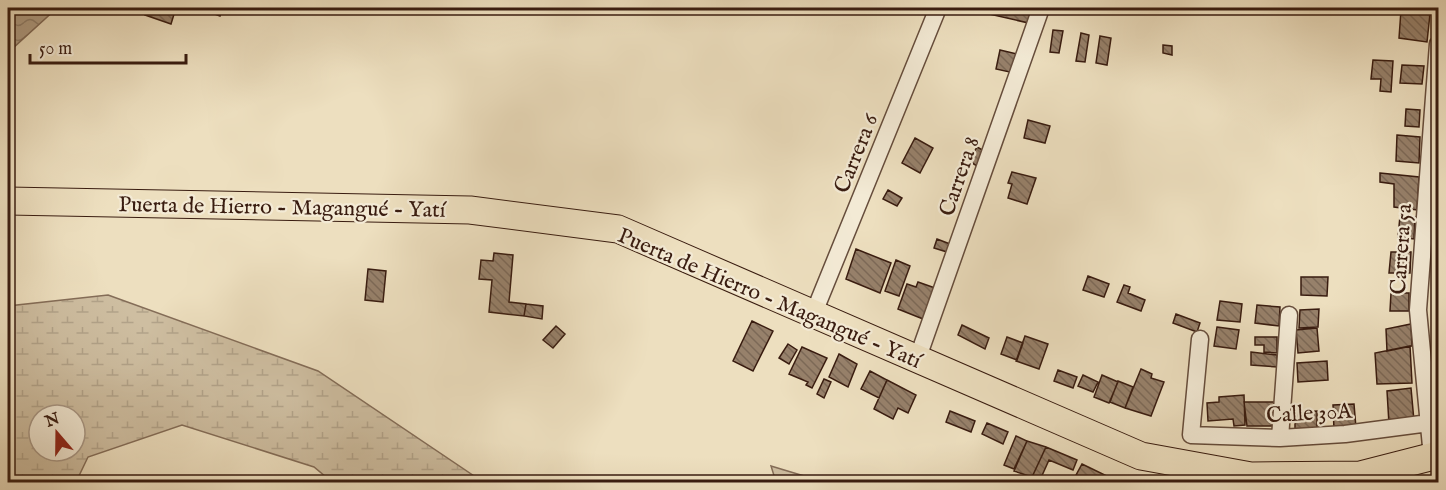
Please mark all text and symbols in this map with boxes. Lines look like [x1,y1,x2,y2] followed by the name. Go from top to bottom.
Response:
[30,27,186,65] scale bar
[39,38,72,61] text: 50 m
[828,109,886,198] street label: Carrera 6
[933,133,987,220] street label: Carrera 8
[118,191,448,225] street label: Puerta de Hierro - Magangué - Yatí
[1385,202,1419,296] street label: Carrera 5a
[613,222,927,377] street label: Puerta de Hierro - Magangué - Yatí
[1265,398,1354,430] street label: Calle 30A
[27,403,87,463] north arrow
[42,409,63,433] text: N

